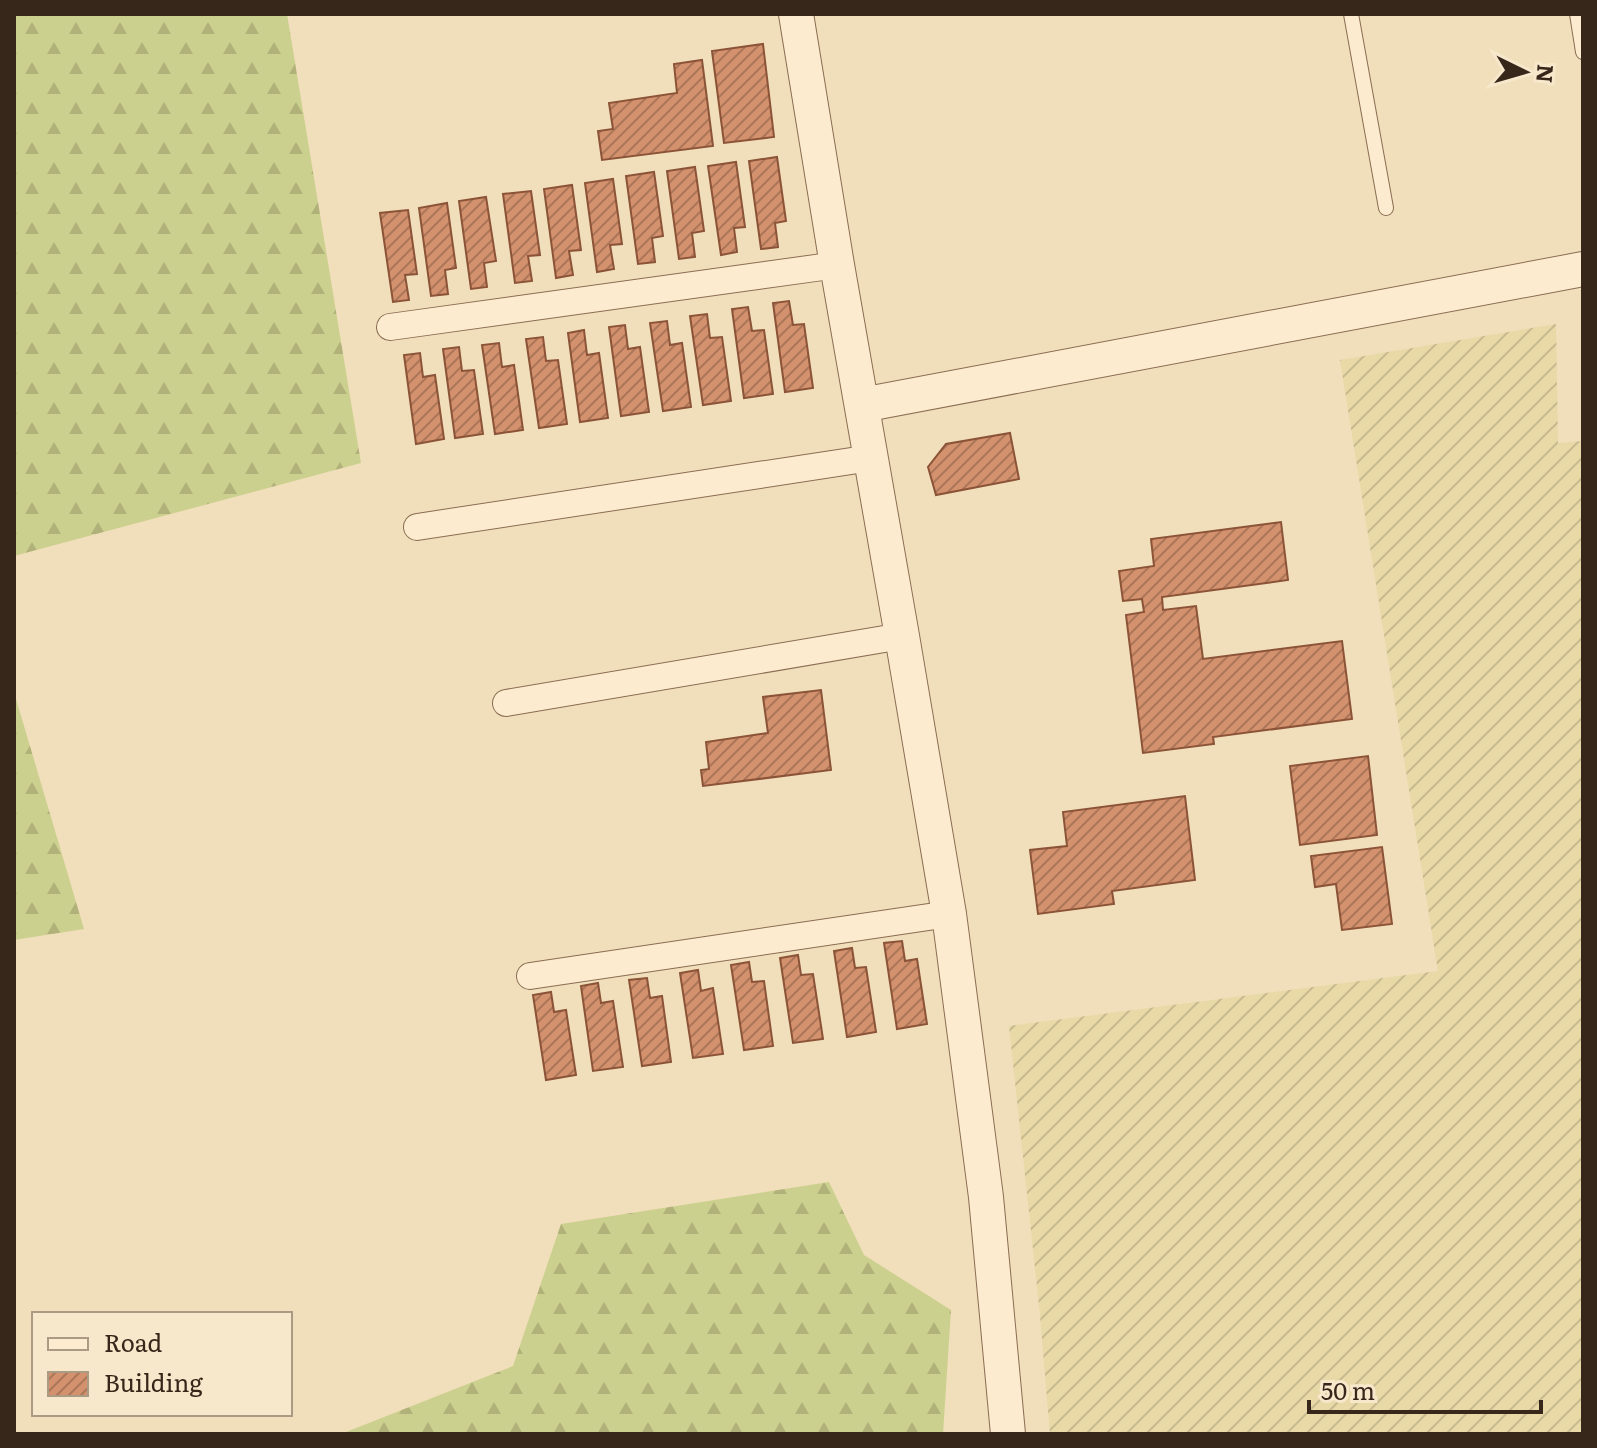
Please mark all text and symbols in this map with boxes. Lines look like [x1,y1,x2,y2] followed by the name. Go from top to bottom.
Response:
[1485,32,1565,112] north arrow
[1529,63,1564,85] text: N
[32,1312,292,1416] legend
[104,1324,163,1359] text: Road
[104,1364,203,1399] text: Building
[1309,1364,1541,1414] scale bar
[1321,1372,1375,1407] text: 50 m

